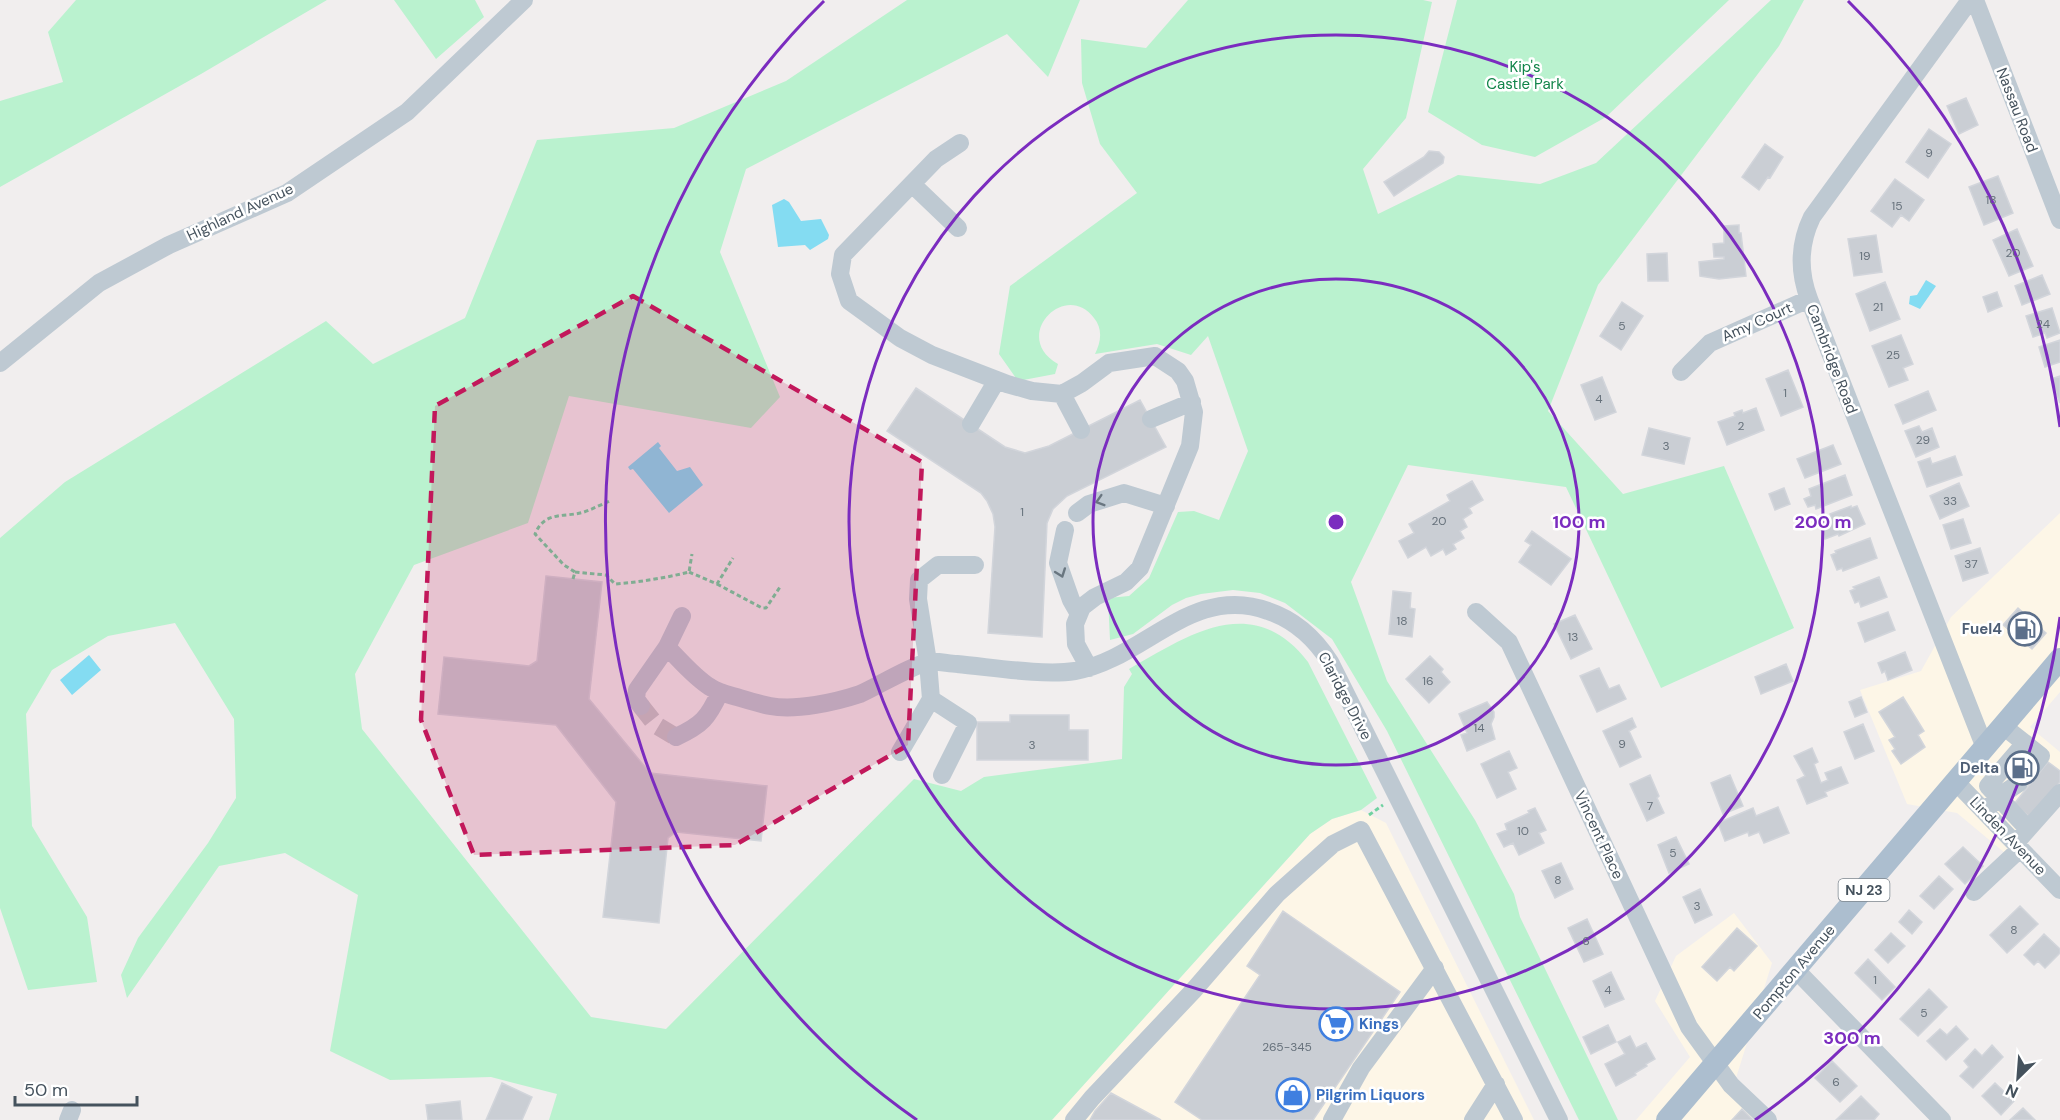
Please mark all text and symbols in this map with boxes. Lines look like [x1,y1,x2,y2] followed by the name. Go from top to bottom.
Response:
[1486,57,1564,94] park label: Kip's Castle Park
[1992,65,2042,155] street label: Nassau Road
[1925,145,1933,161] house number: 9
[184,179,296,245] street label: Highland Avenue
[1985,192,1997,208] house number: 18
[1891,198,1903,214] house number: 15
[2005,245,2021,261] house number: 20
[1859,248,1871,264] house number: 19
[1719,298,1795,346] street label: Amy Court
[1873,299,1883,315] house number: 21
[1802,301,1862,417] street label: Cambridge Road
[2036,316,2050,332] house number: 24
[1618,318,1626,334] house number: 5
[1886,347,1900,363] house number: 25
[1783,385,1787,401] house number: 1
[1595,391,1603,407] house number: 4
[1738,418,1745,434] house number: 2
[1916,432,1930,448] house number: 29
[1662,438,1670,454] house number: 3
[1943,493,1957,509] house number: 33
[1095,494,1106,506] one-way arrow
[1020,504,1024,520] house number: 1
[1552,510,1606,534] text: 100 m
[1795,510,1851,534] text: 200 m
[1326,512,1346,532] centre of rings
[1431,513,1447,529] house number: 20
[1964,556,1978,572] house number: 37
[1054,568,1067,578] one-way arrow
[2007,611,2043,647] fuel station icon: Fuel4
[1396,613,1408,629] house number: 18
[1962,619,2002,639] place label: Fuel4
[1568,629,1578,645] house number: 13
[1313,649,1377,743] street label: Claridge Drive
[1422,673,1434,689] house number: 16
[1473,720,1485,736] house number: 14
[1618,736,1626,752] house number: 9
[1028,737,1036,753] house number: 3
[2004,750,2040,786] fuel station icon: Delta
[1960,758,1999,778] place label: Delta
[1570,788,1628,882] street label: Vincent Place
[1966,793,2050,879] street label: Linden Avenue
[1647,798,1653,814] house number: 7
[1517,823,1529,839] house number: 10
[1669,845,1677,861] house number: 5
[1554,872,1562,888] house number: 8
[1838,879,1890,901] road number: NJ 23
[1693,898,1701,914] house number: 3
[1748,920,1840,1024] street label: Pompton Avenue
[2010,922,2018,938] house number: 8
[1582,933,1590,949] house number: 6
[1873,972,1877,988] house number: 1
[1604,982,1612,998] house number: 4
[1920,1005,1928,1021] house number: 5
[1318,1006,1354,1042] supermarket icon: Kings
[1359,1014,1399,1034] place label: Kings
[1823,1026,1881,1050] text: 300 m
[1262,1039,1312,1055] house number: 265-345
[1988,1048,2048,1108] north arrow
[15,1069,136,1107] scale bar
[1832,1074,1840,1090] house number: 6
[1275,1077,1311,1113] shop icon: Pilgrim Liquors
[24,1078,68,1102] text: 50 m
[2002,1079,2022,1103] text: N
[1316,1085,1425,1105] place label: Pilgrim Liquors

